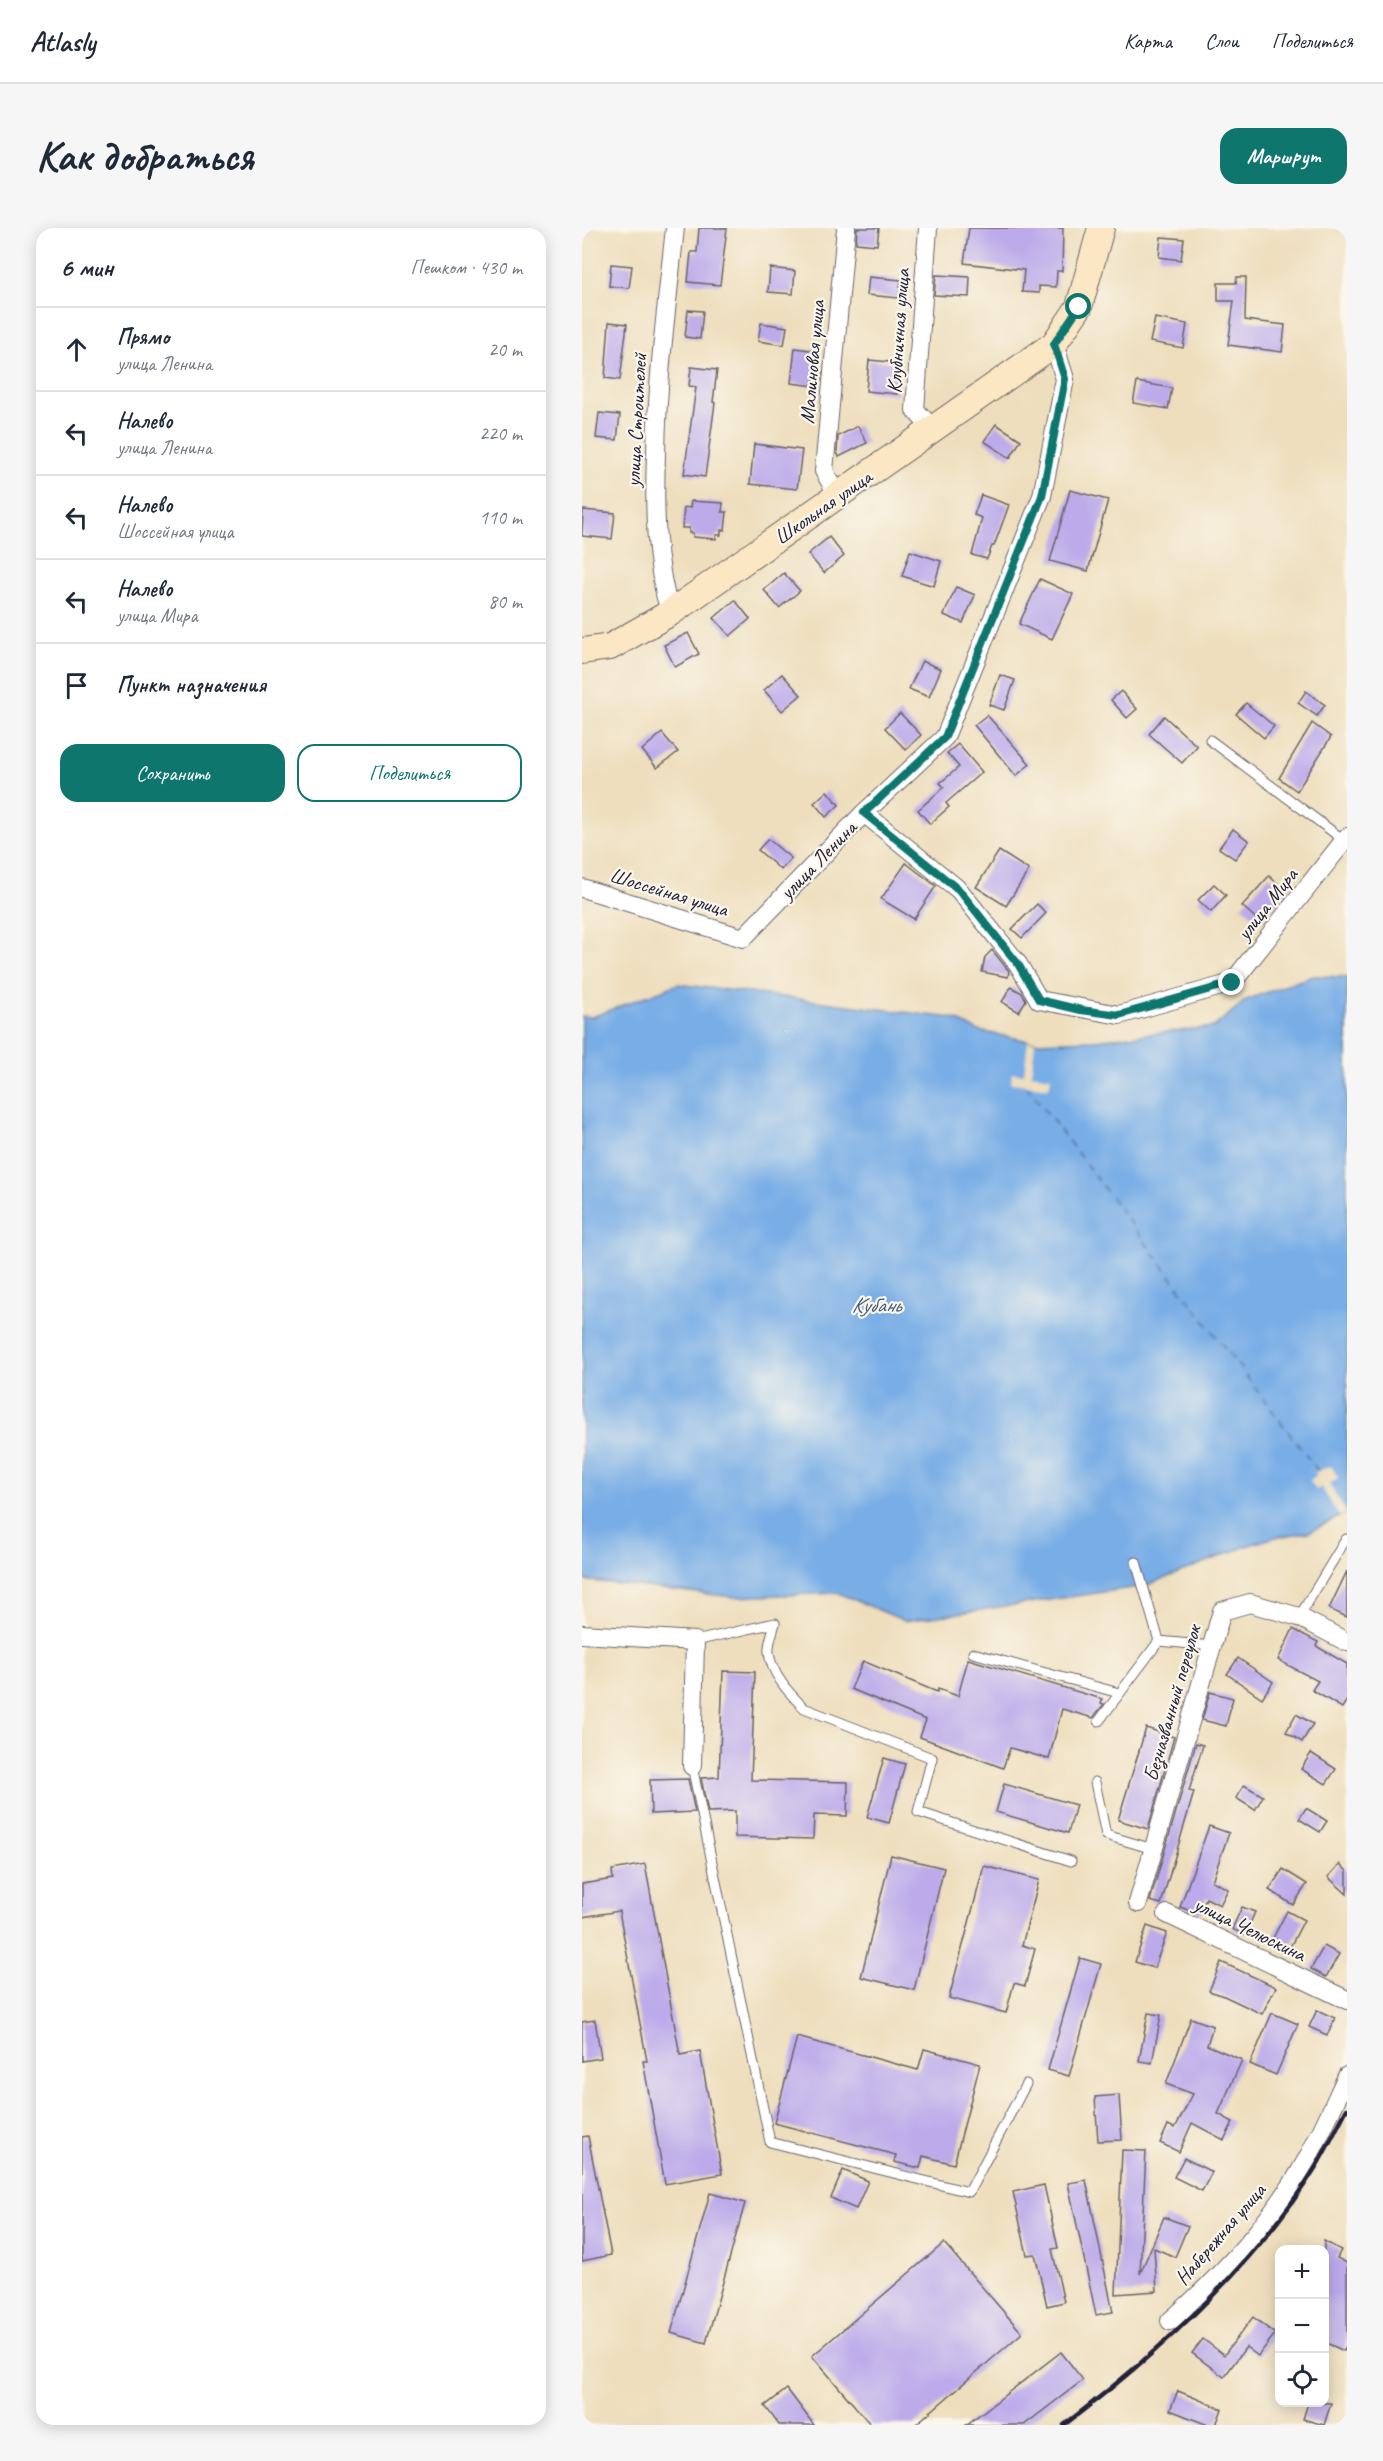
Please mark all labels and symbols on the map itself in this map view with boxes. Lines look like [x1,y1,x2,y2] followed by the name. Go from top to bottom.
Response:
[881,266,915,394] street label: Клубничная улица
[1065,293,1091,319] route start
[794,298,830,425] street label: Малиновая улица
[619,351,653,489] street label: улица Строителей
[769,462,879,550] street label: Школьная улица
[773,813,864,906] street label: улица Ленина
[1230,861,1304,947] street label: улица Мира
[607,862,733,923] street label: Шоссейная улица
[1218,969,1244,995] route end
[852,1291,903,1319] water label: Кубань
[1137,1620,1208,1784] street label: Безназванный переулок
[1188,1890,1312,1968] street label: улица Челюскина
[1169,2177,1272,2290] street label: Набережная улица

